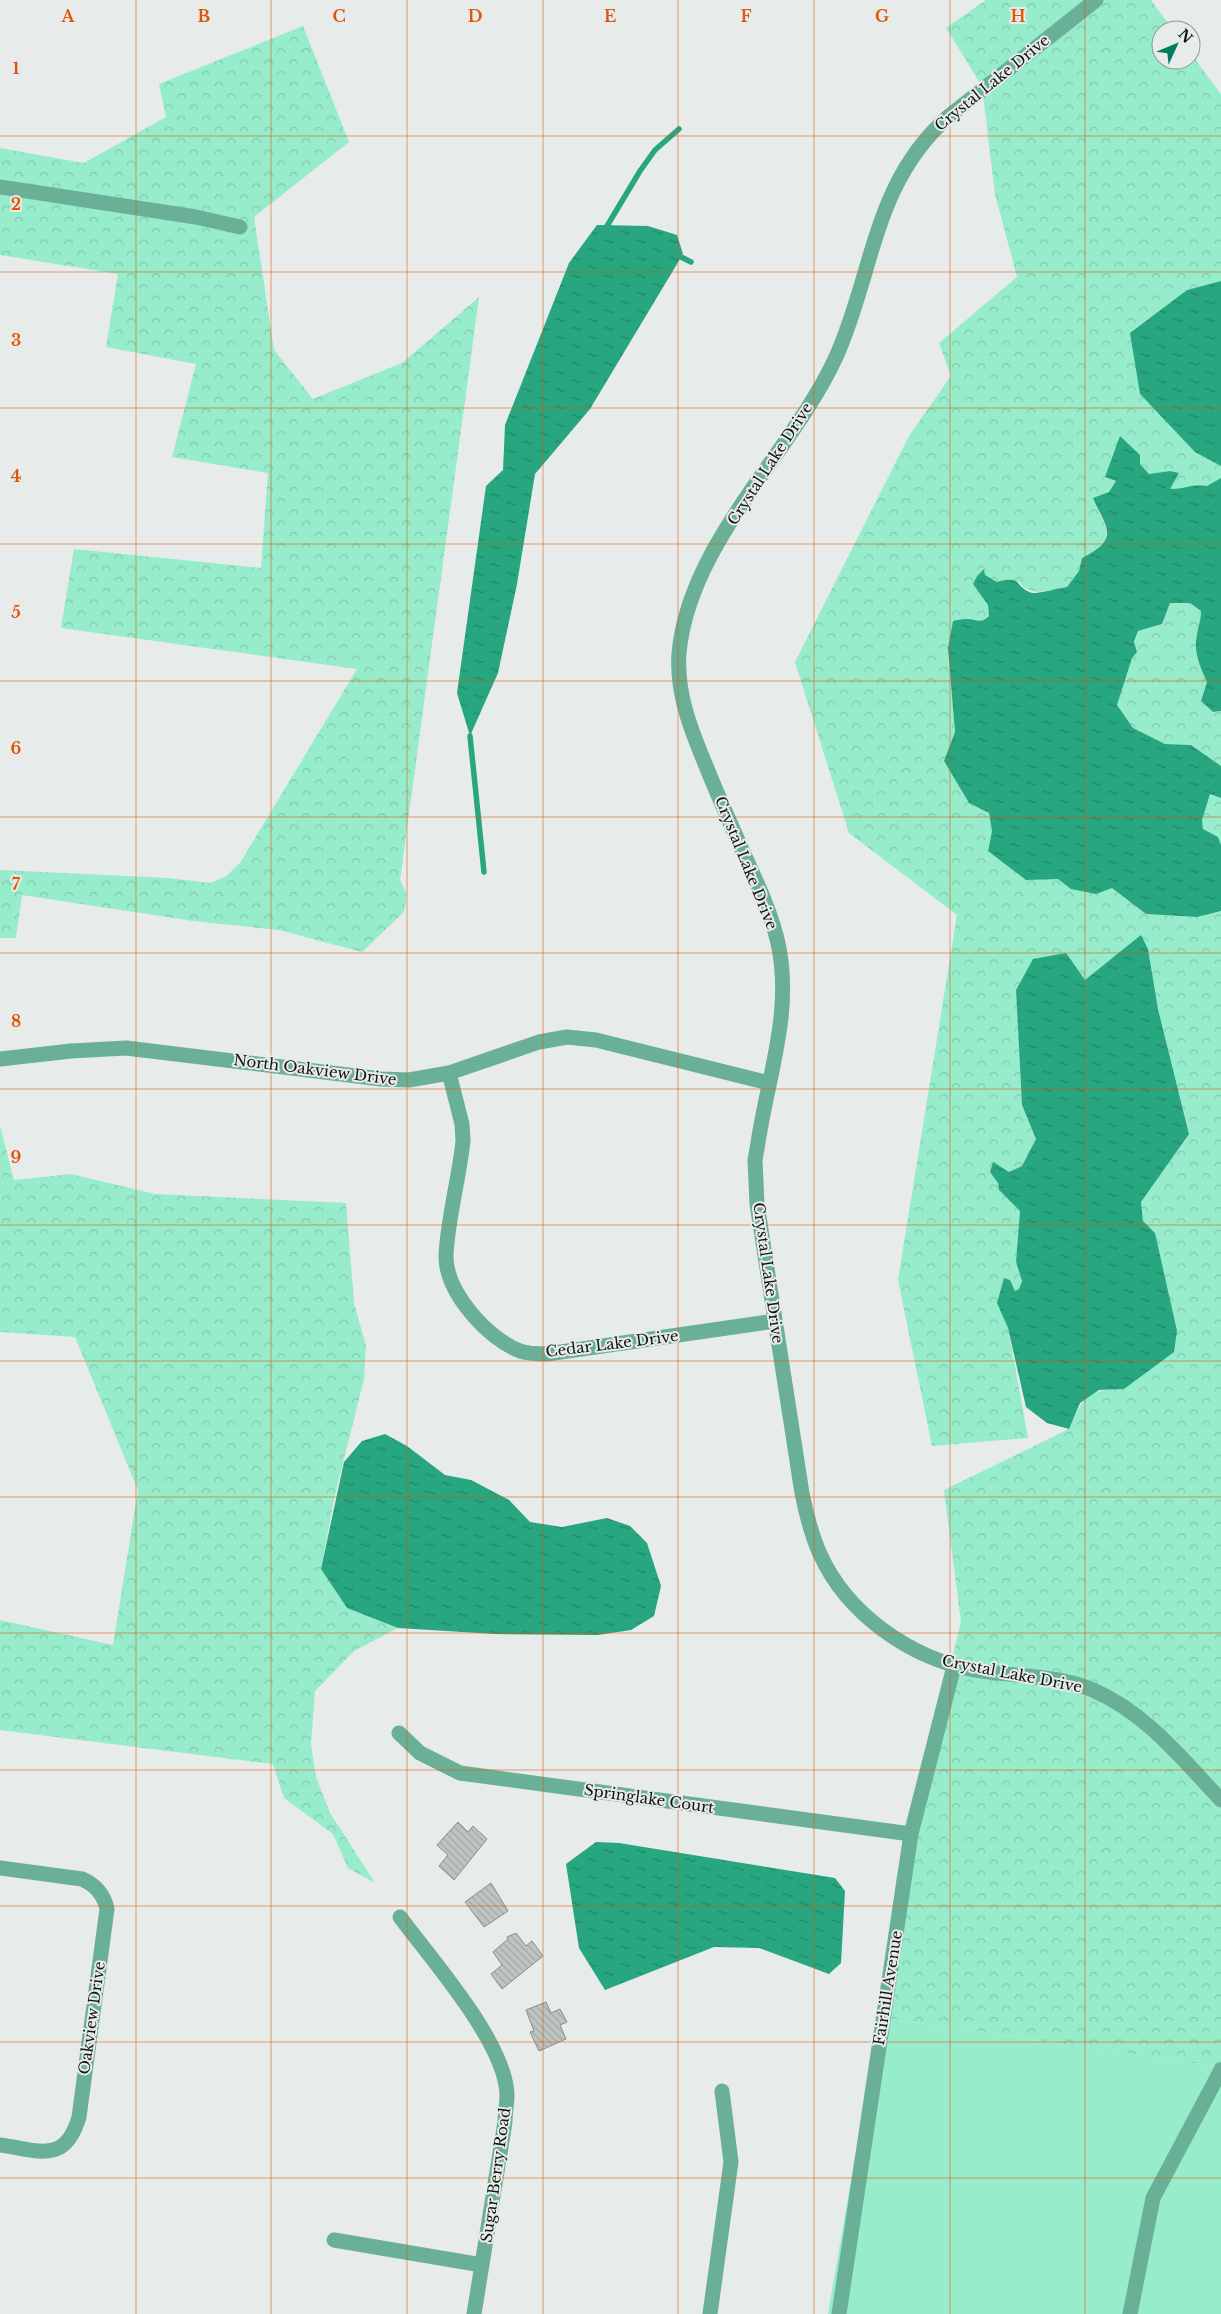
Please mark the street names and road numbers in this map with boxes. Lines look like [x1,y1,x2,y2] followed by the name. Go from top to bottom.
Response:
[930,30,1053,135] street label: Crystal Lake Drive
[723,399,816,529] street label: Crystal Lake Drive
[711,793,782,932] street label: Crystal Lake Drive
[232,1050,398,1089] street label: North Oakview Drive
[749,1201,788,1345] street label: Crystal Lake Drive
[544,1326,680,1361] street label: Cedar Lake Drive
[940,1651,1084,1696] street label: Crystal Lake Drive
[583,1780,716,1817] street label: Springlake Court
[869,1929,906,2047] street label: Fairhill Avenue
[74,1960,109,2076] street label: Oakview Drive
[477,2106,514,2244] street label: Sugar Berry Road

